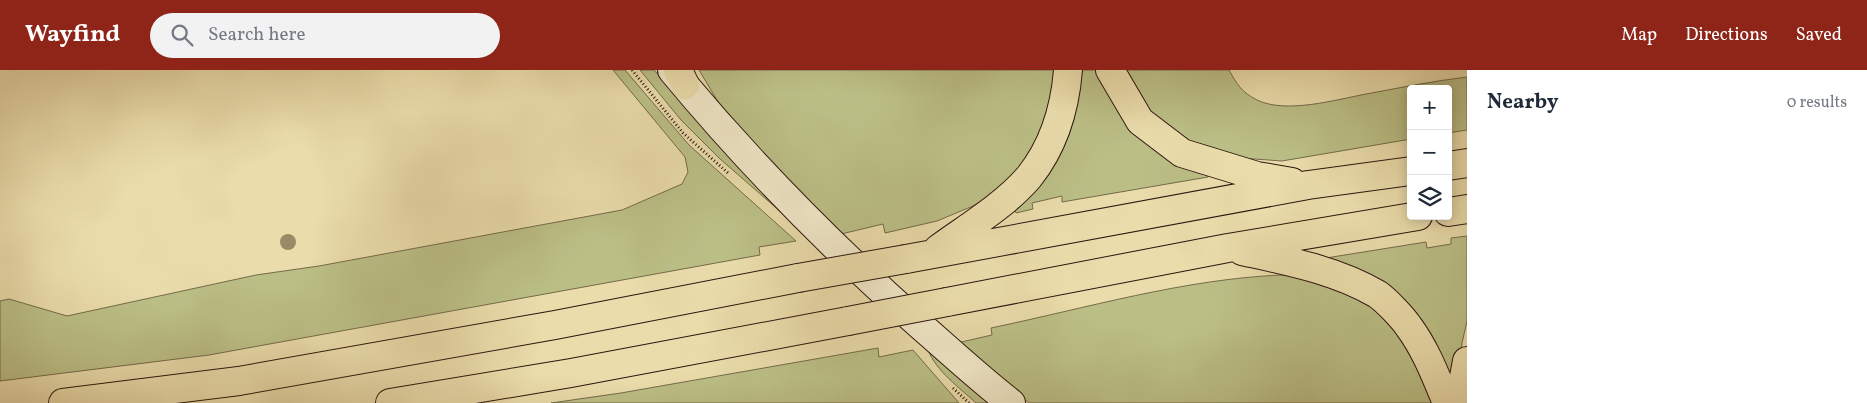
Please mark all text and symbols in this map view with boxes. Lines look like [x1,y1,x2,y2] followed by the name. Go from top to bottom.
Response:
[150,13,500,58] search box
[25,18,120,52] text: Wayfind
[168,21,196,49] icon: search
[208,22,305,48] text: Search here
[1621,23,1657,48] text: Map
[1685,23,1768,48] text: Directions
[1796,23,1842,48] text: Saved
[1407,85,1452,220] map controls
[1407,85,1452,130] button: +
[1487,88,1558,117] text: Nearby
[1787,92,1847,114] text: 0 results
[1407,130,1452,175] button: −
[1407,175,1452,220] button: layers

